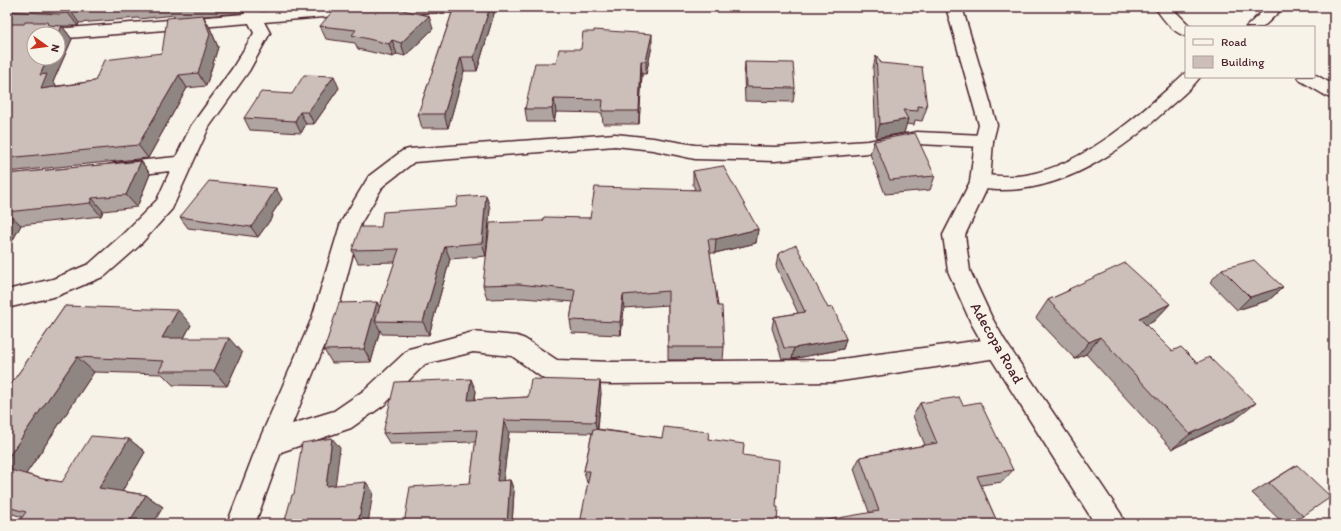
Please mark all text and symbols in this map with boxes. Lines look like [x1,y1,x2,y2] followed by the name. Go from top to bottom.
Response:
[26,26,66,66] north arrow
[1185,26,1315,78] legend
[1221,35,1247,49] text: Road
[48,43,62,53] text: N
[1221,55,1265,69] text: Building
[967,299,1028,387] street label: Adecopa Road

